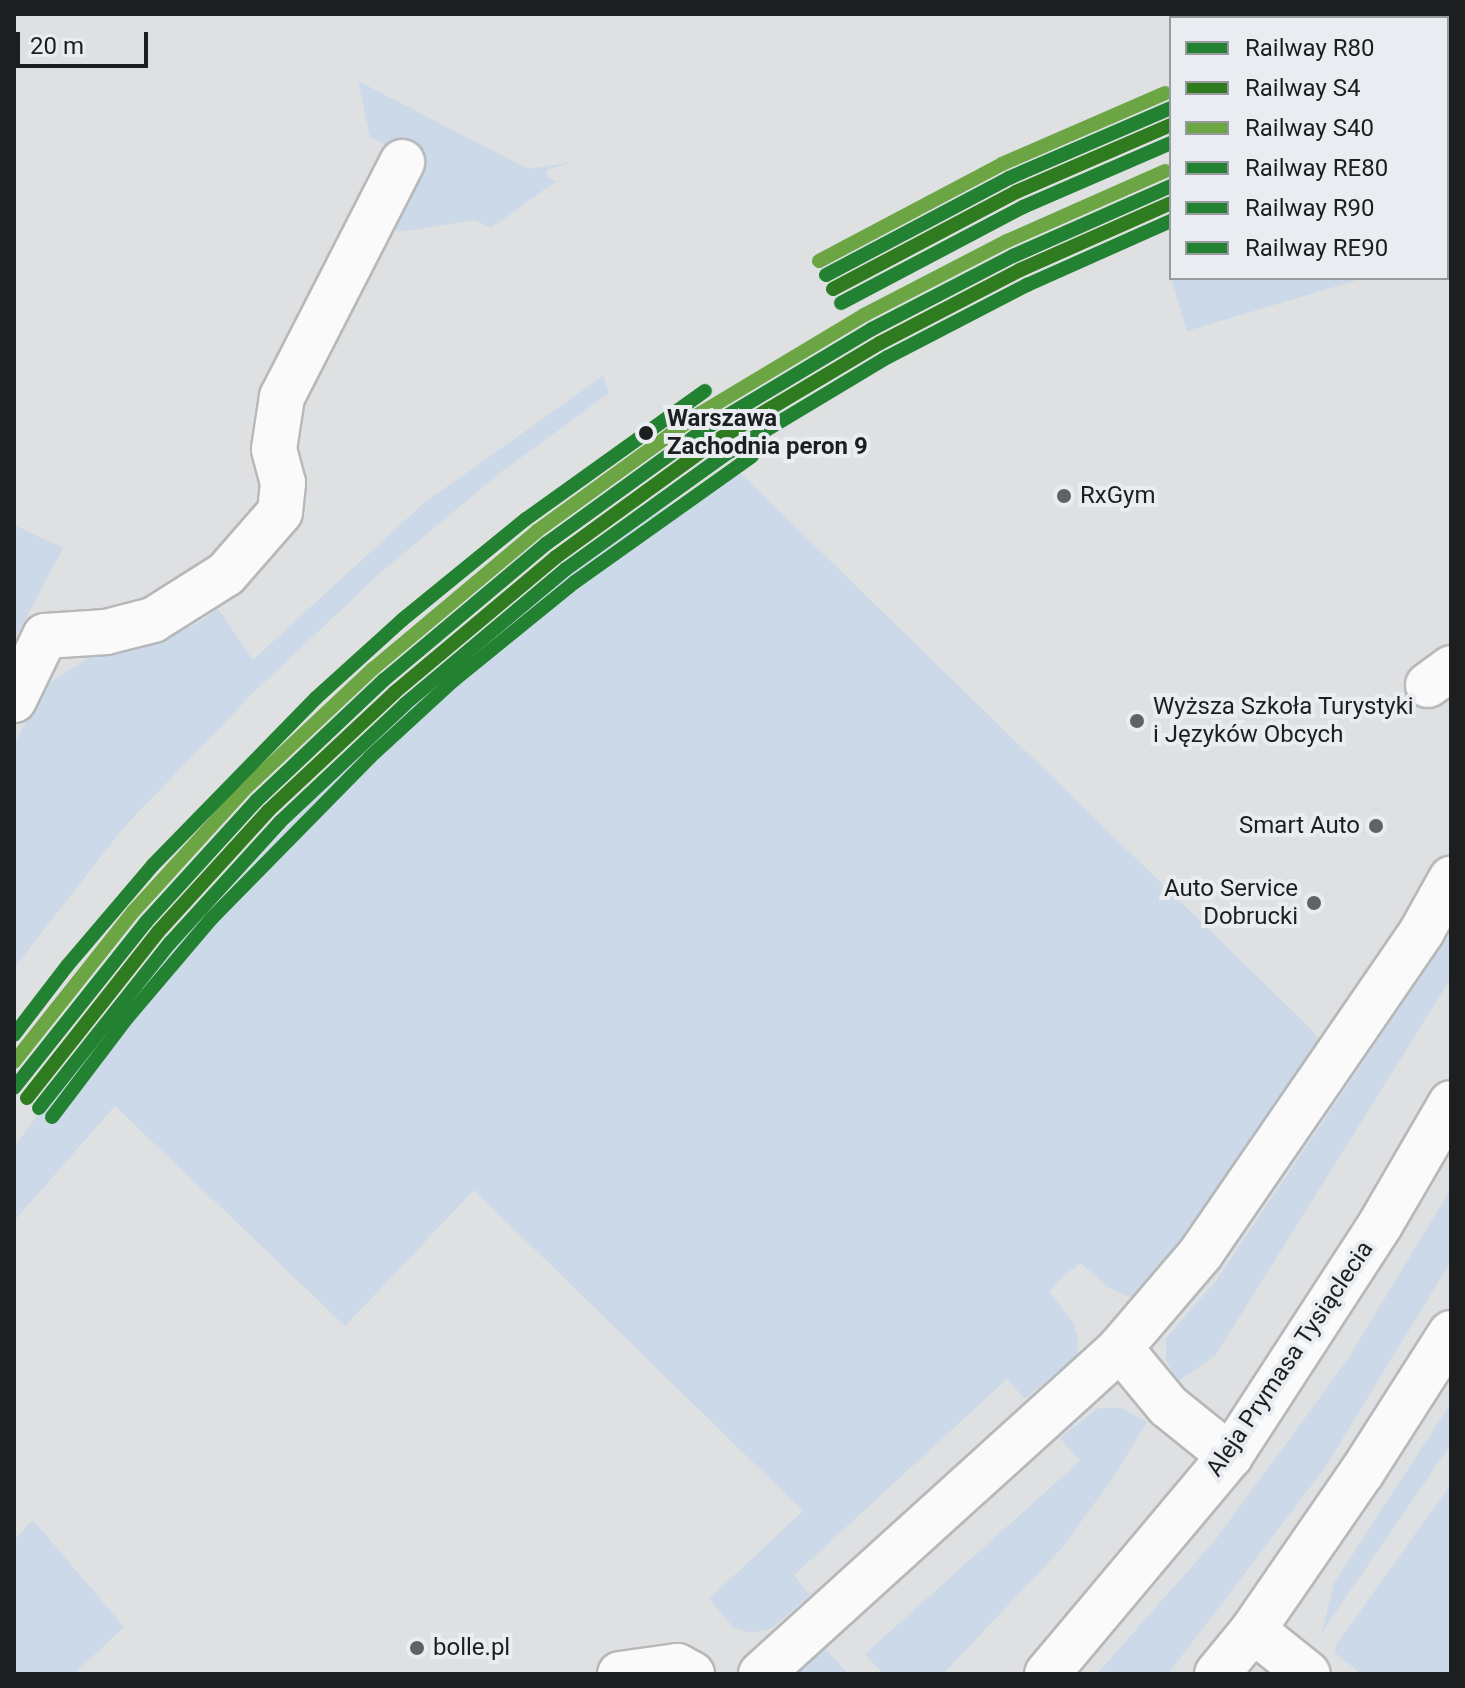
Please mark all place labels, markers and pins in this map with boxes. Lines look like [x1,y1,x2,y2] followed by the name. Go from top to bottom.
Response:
[667,405,868,461] place label: Warszawa Zachodnia peron 9
[632,419,660,447] marker: Warszawa Zachodnia peron 9
[1080,482,1155,510] place label: RxGym
[1055,487,1073,505] marker: RxGym
[1153,693,1414,749] place label: Wyższa Szkoła Turystyki i Języków Obcych
[1128,712,1146,730] marker: Wyższa Szkoła Turystyki i Języków Obcych
[1239,812,1360,840] place label: Smart Auto
[1367,817,1385,835] marker: Smart Auto
[1164,875,1298,931] place label: Auto Service Dobrucki
[1305,894,1323,912] marker: Auto Service Dobrucki
[433,1634,510,1662] place label: bolle.pl
[408,1639,426,1657] marker: bolle.pl

